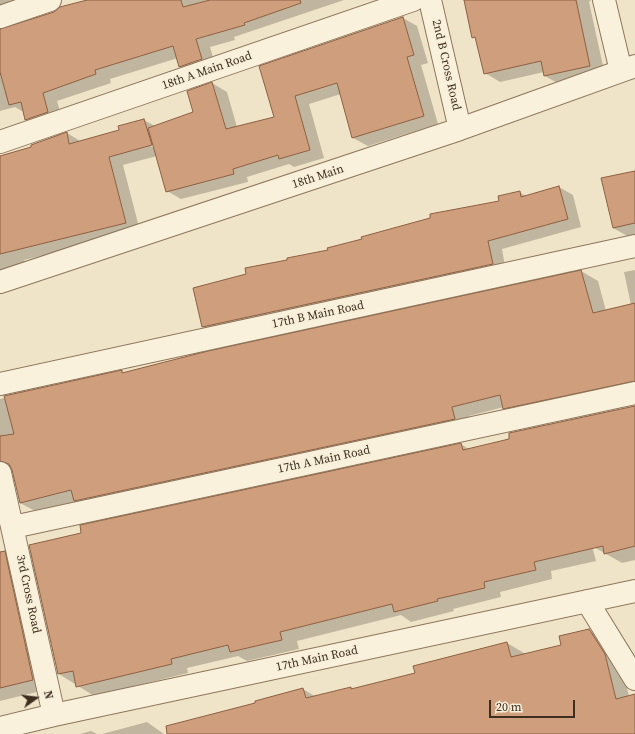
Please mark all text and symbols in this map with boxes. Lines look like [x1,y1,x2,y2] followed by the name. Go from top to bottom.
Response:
[429,18,463,112] street label: 2nd B Cross Road
[160,49,254,93] street label: 18th A Main Road
[290,162,346,192] street label: 18th Main
[271,298,365,332] street label: 17th B Main Road
[276,443,372,477] street label: 17th A Main Road
[13,553,43,635] street label: 3rd Cross Road
[275,643,359,675] street label: 17th Main Road
[16,678,56,718] north arrow
[40,689,56,701] text: N
[491,692,577,718] scale bar
[496,699,522,715] text: 20 m

